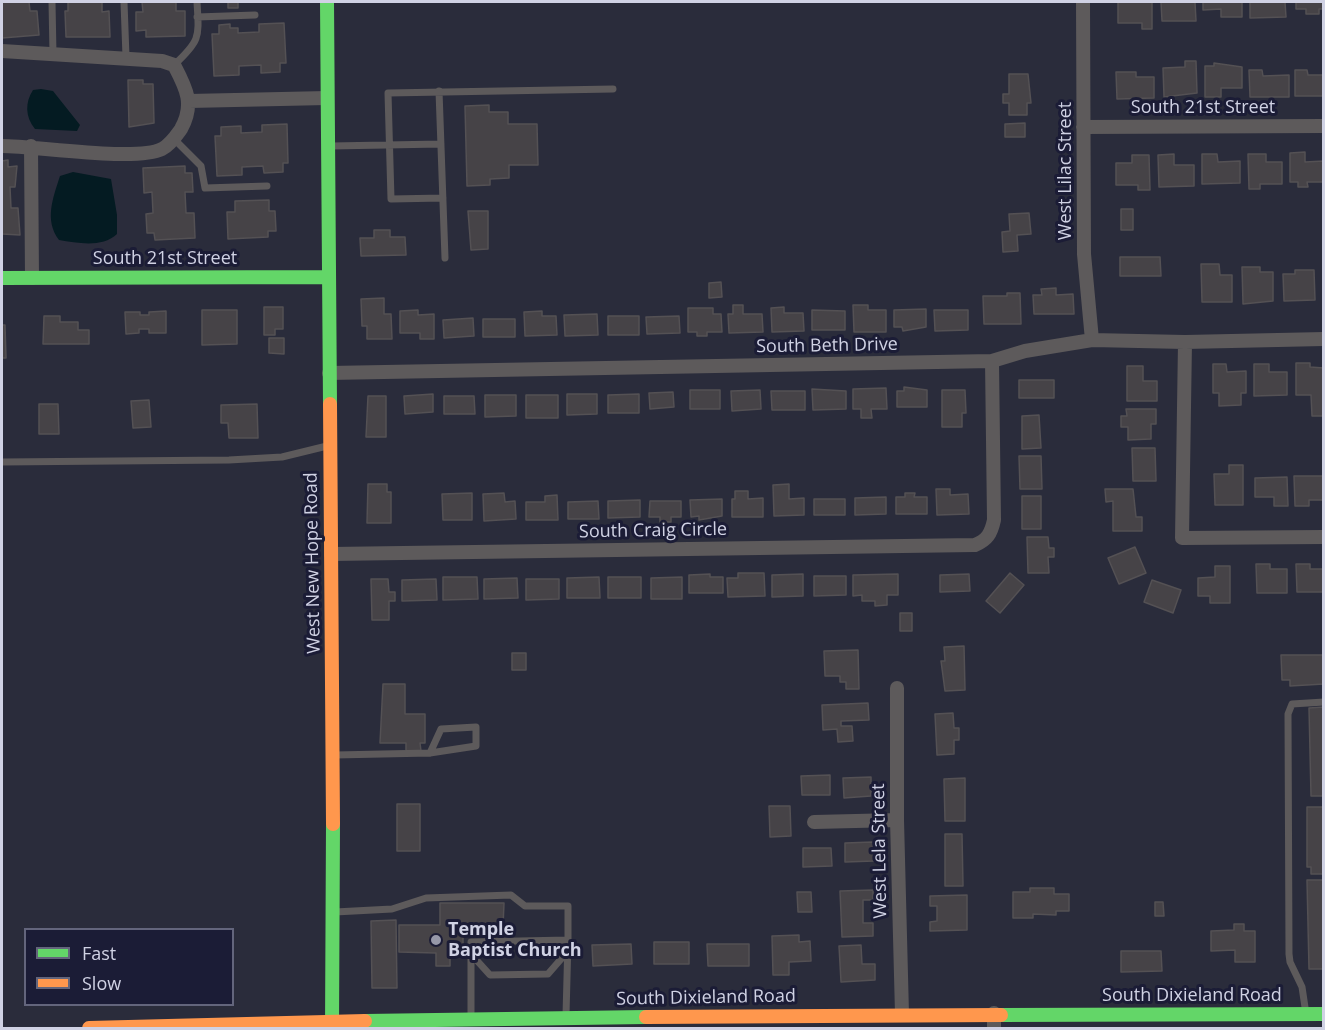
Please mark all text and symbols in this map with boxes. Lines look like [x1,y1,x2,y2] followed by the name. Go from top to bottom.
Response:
[1131,97,1275,119] street label: South 21st Street
[1055,102,1077,240] street label: West Lilac Street
[93,248,237,270] street label: South 21st Street
[756,334,898,358] street label: South Beth Drive
[301,472,325,654] street label: West New Hope Road
[579,519,727,543] street label: South Craig Circle
[868,783,892,919] street label: West Lela Street
[448,919,581,962] place label: Temple Baptist Church
[24,928,234,1006] legend
[429,933,443,947] marker: Temple Baptist Church
[82,941,116,965] text: Fast
[82,971,121,995] text: Slow
[1102,985,1282,1007] street label: South Dixieland Road
[616,986,796,1010] street label: South Dixieland Road

